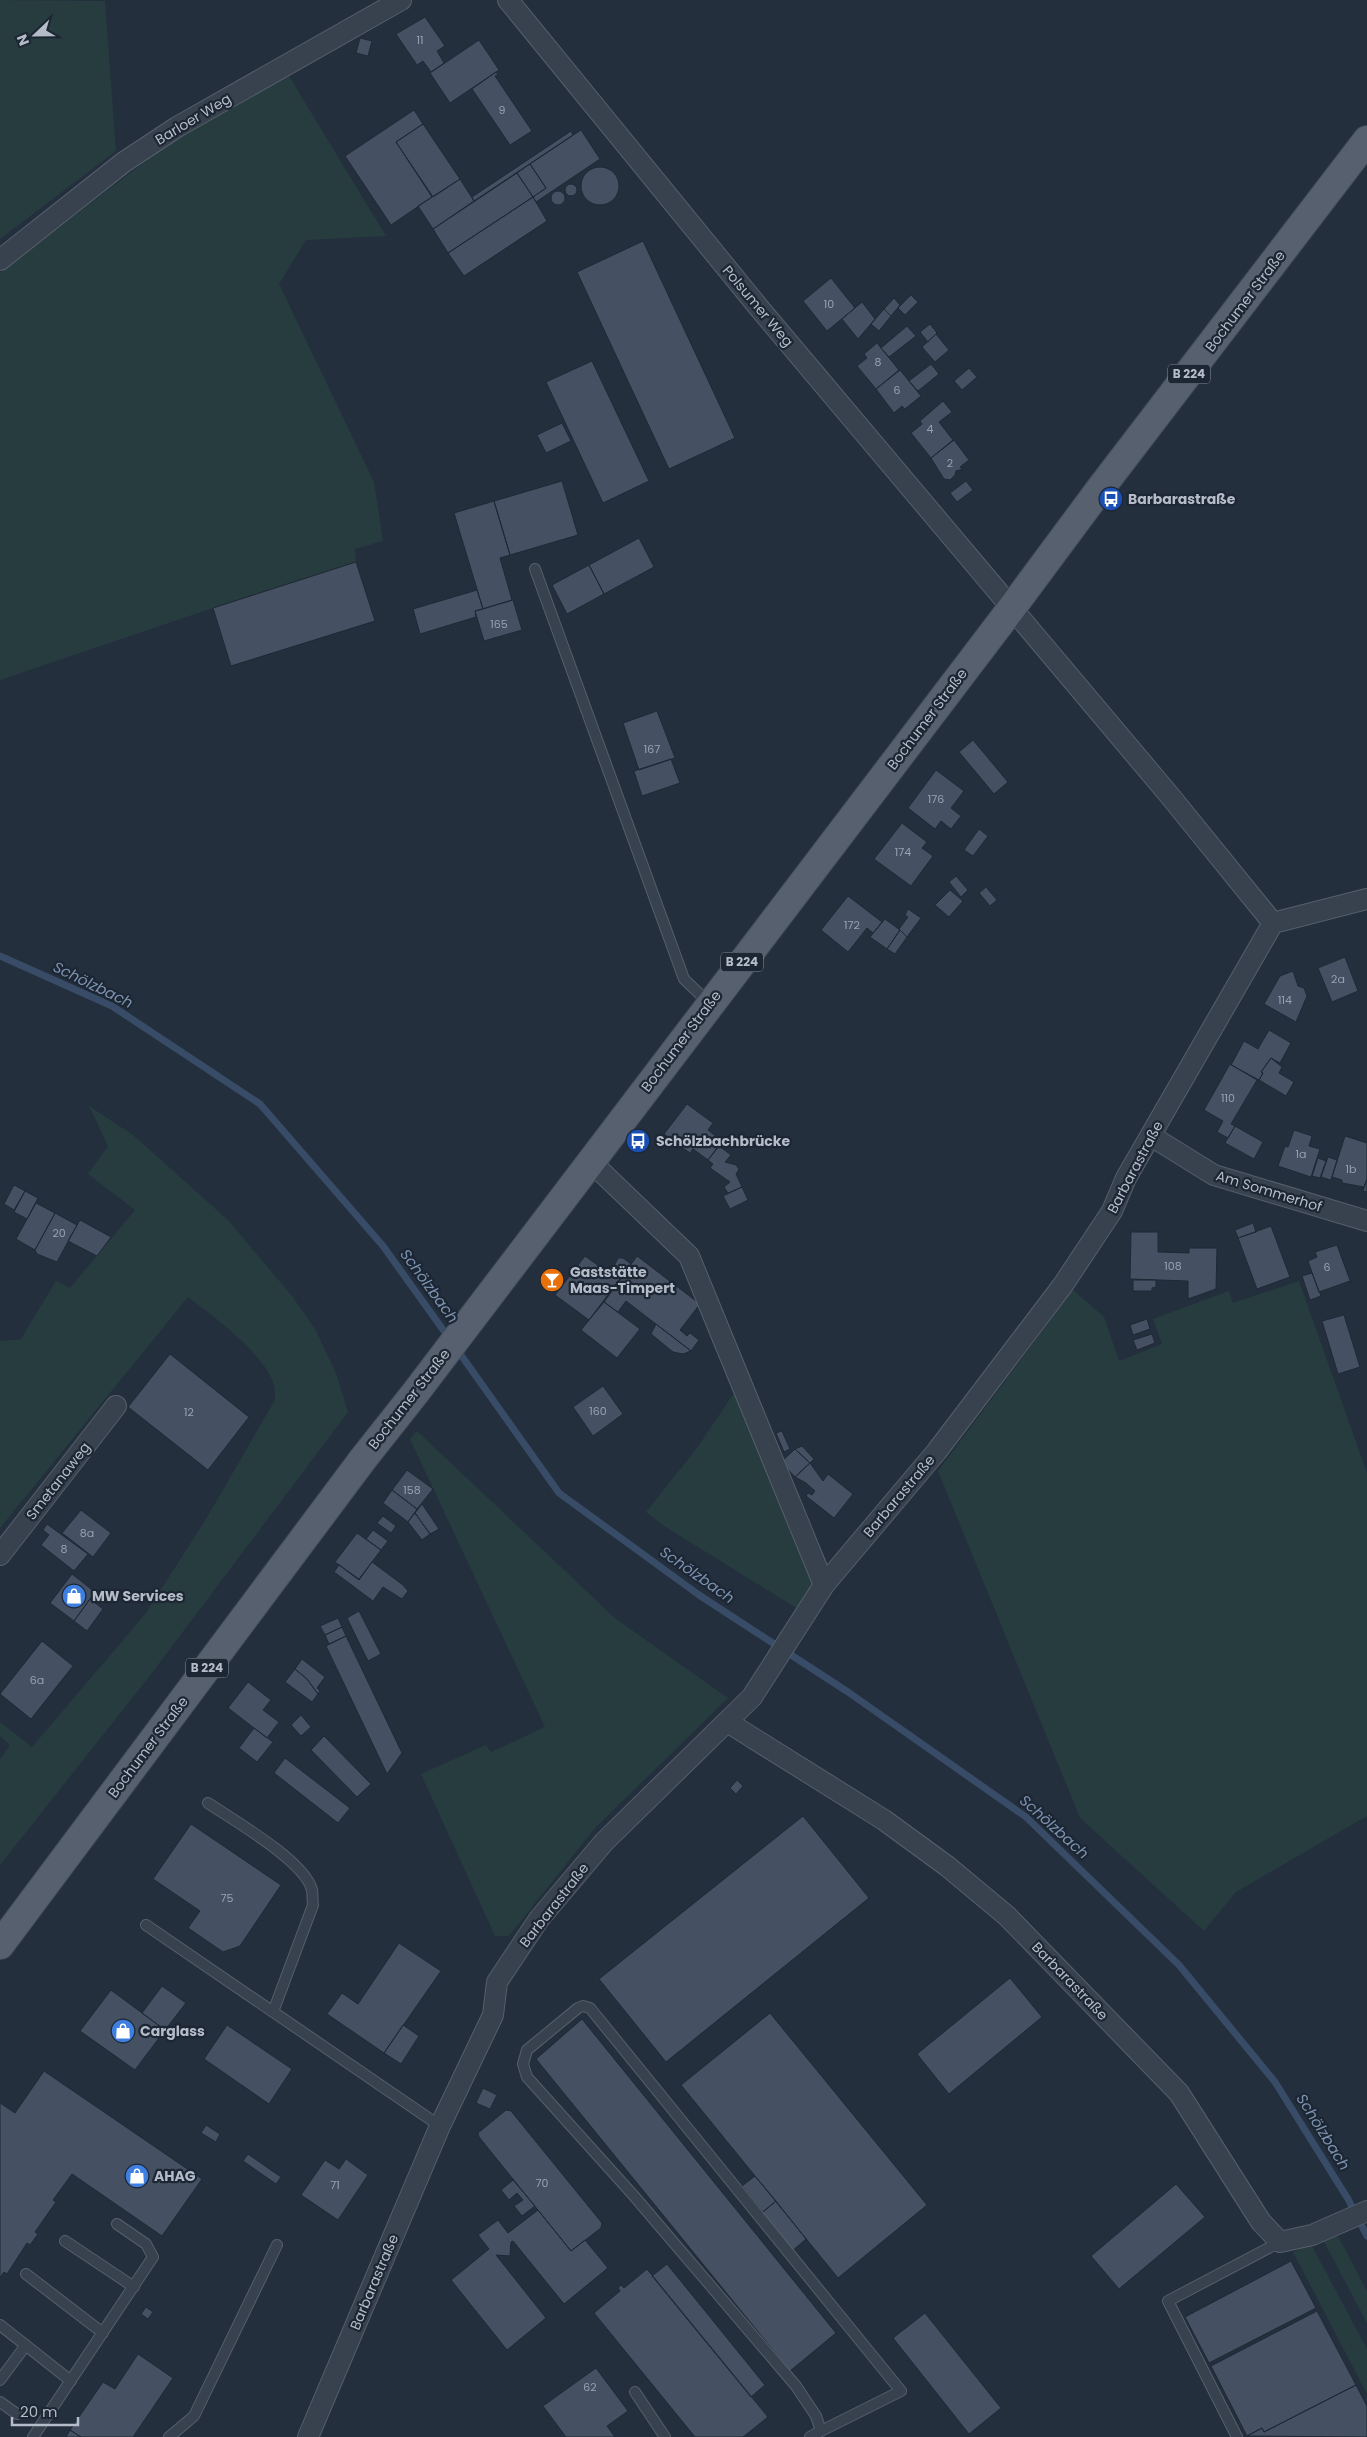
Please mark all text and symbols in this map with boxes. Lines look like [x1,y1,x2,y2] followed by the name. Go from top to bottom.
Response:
[10,10,60,60] north arrow
[12,31,34,48] text: N
[416,32,424,48] house number: 11
[151,89,235,149] street label: Barloer Weg
[499,102,506,118] house number: 9
[1200,246,1290,356] street label: Bochumer Straße
[718,261,798,351] street label: Polsumer Weg
[824,296,834,312] house number: 10
[875,354,882,370] house number: 8
[1168,364,1210,384] road number: B 224
[894,382,901,398] house number: 6
[927,421,934,437] house number: 4
[947,455,953,471] house number: 2
[1098,486,1124,512] bus stop icon: Barbarastraße
[1128,489,1236,509] place label: Barbarastraße
[490,616,508,632] house number: 165
[882,664,972,774] street label: Bochumer Straße
[644,741,660,757] house number: 167
[928,791,944,807] house number: 176
[895,844,911,860] house number: 174
[844,917,860,933] house number: 172
[721,952,763,972] road number: B 224
[50,956,137,1013] water label: Schölzbach
[1331,971,1345,987] house number: 2a
[636,986,726,1096] street label: Bochumer Straße
[1278,992,1292,1008] house number: 114
[1221,1090,1235,1106] house number: 110
[1102,1117,1168,1217] street label: Barbarastraße
[625,1128,651,1154] bus stop icon: Schölzbachbrücke
[656,1131,790,1151] place label: Schölzbachbrücke
[1296,1146,1306,1162] house number: 1a
[1346,1161,1356,1177] house number: 1b
[1213,1165,1325,1217] street label: Am Sommerhof
[52,1225,66,1241] house number: 20
[395,1245,463,1327] water label: Schölzbach
[1164,1258,1182,1274] house number: 108
[1324,1259,1331,1275] house number: 6
[570,1262,675,1298] place label: Gaststätte Maas-Timpert
[539,1267,565,1293] bar icon: Gaststätte Maas-Timpert
[363,1344,455,1453] street label: Bochumer Straße
[589,1403,607,1419] house number: 160
[184,1404,194,1420] house number: 12
[21,1438,95,1524] street label: Smetanaweg
[858,1450,940,1542] street label: Barbarastraße
[403,1482,421,1498] house number: 158
[80,1525,94,1541] house number: 8a
[61,1541,68,1557] house number: 8
[656,1541,739,1608] water label: Schölzbach
[61,1583,87,1609] shop icon: MW Services
[92,1586,184,1606] place label: MW Services
[186,1659,228,1678] road number: B 224
[30,1672,44,1688] house number: 6a
[103,1692,193,1802] street label: Bochumer Straße
[1015,1790,1094,1863] water label: Schölzbach
[515,1858,594,1951] street label: Barbarastraße
[221,1890,234,1906] house number: 75
[1027,1937,1113,2025] street label: Barbarastraße
[110,2018,136,2044] shop icon: Carglass
[140,2021,205,2041] place label: Carglass
[1292,2089,1355,2174] water label: Schölzbach
[124,2163,150,2189] shop icon: AHAG
[154,2166,196,2186] place label: AHAG
[536,2175,549,2191] house number: 70
[330,2177,340,2193] house number: 71
[345,2231,403,2333] street label: Barbarastraße
[583,2379,597,2395] house number: 62
[12,2394,79,2426] scale bar
[20,2401,58,2422] text: 20 m

